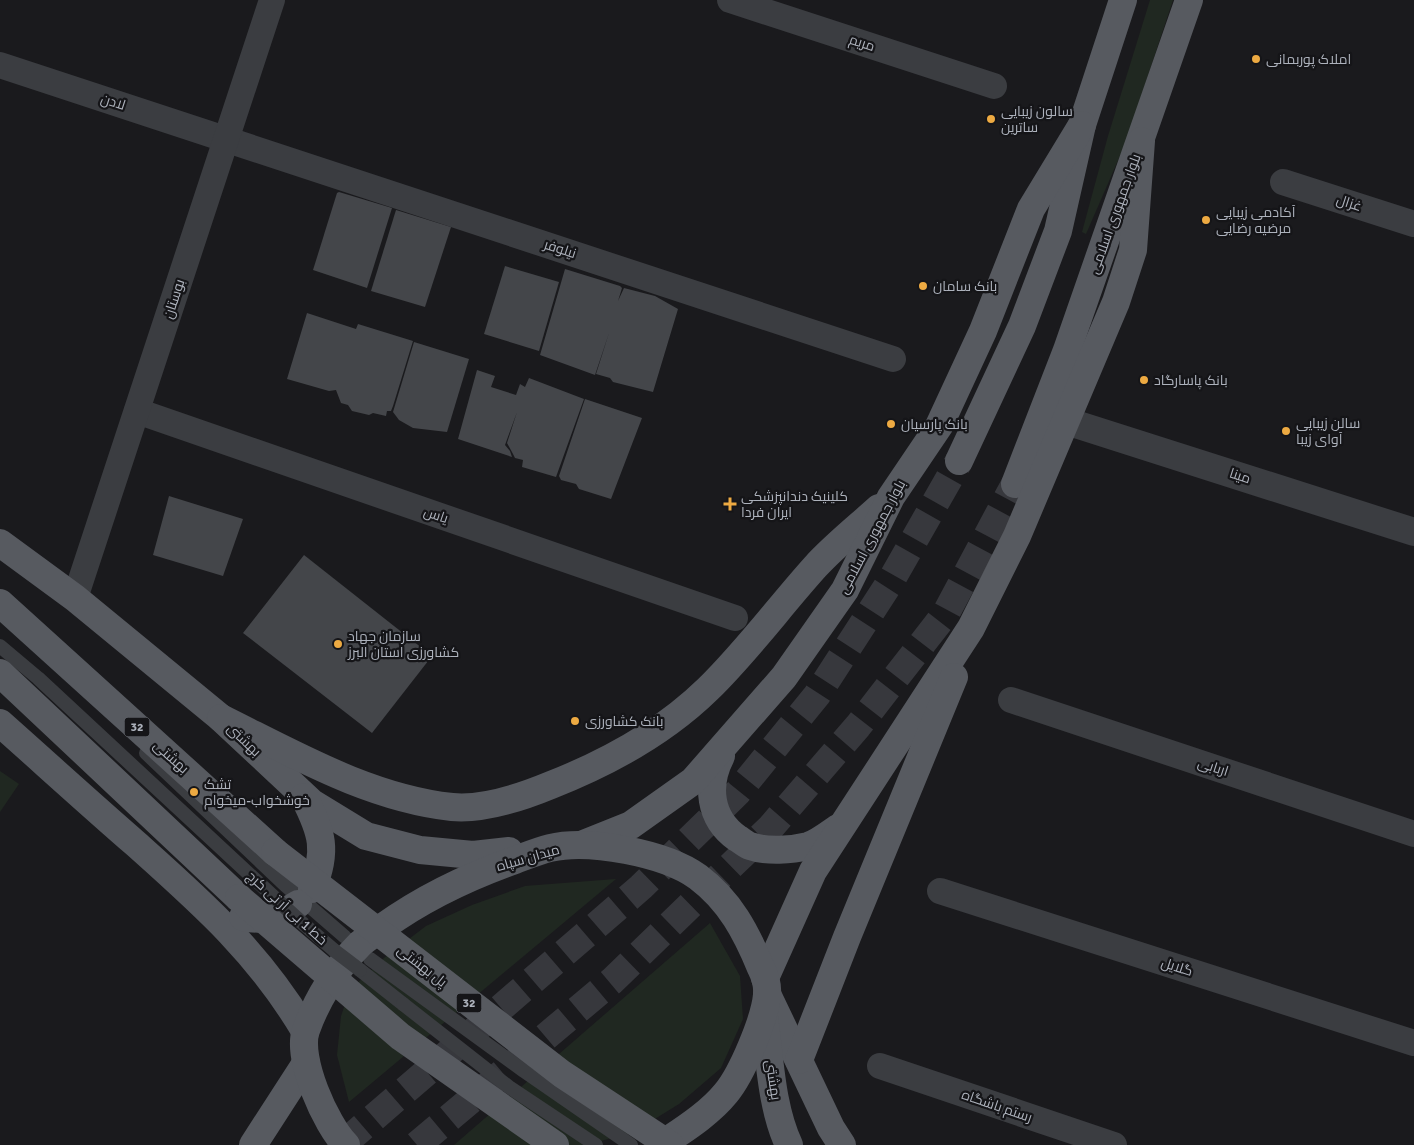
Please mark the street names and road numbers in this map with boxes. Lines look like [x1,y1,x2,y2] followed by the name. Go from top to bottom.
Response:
[847,31,877,56] street label: مریم
[98,90,128,114] street label: لادن
[1085,152,1145,276] street label: بلوار جمهوری اسلامی
[1334,191,1364,215] street label: غزال
[541,236,578,262] street label: نیلوفر
[160,277,188,321] street label: بوستان
[1227,465,1253,487] street label: مینا
[835,477,909,597] street label: بلوار جمهوری اسلامی
[421,503,451,527] street label: یاس
[124,718,150,736] road number: 32
[224,720,264,760] street label: بهشتى
[150,737,192,777] street label: بهشتی
[1195,754,1231,780] street label: اربابی
[495,841,562,876] street label: میدان سپاه
[243,867,331,949] street label: خط 1 بی آر تی کرج
[393,941,450,992] street label: پل بهشتی
[1159,954,1195,980] street label: گلایل
[456,994,482,1012] road number: 32
[761,1059,785,1101] street label: بهشتى
[959,1086,1034,1127] street label: رستم باشگاه

